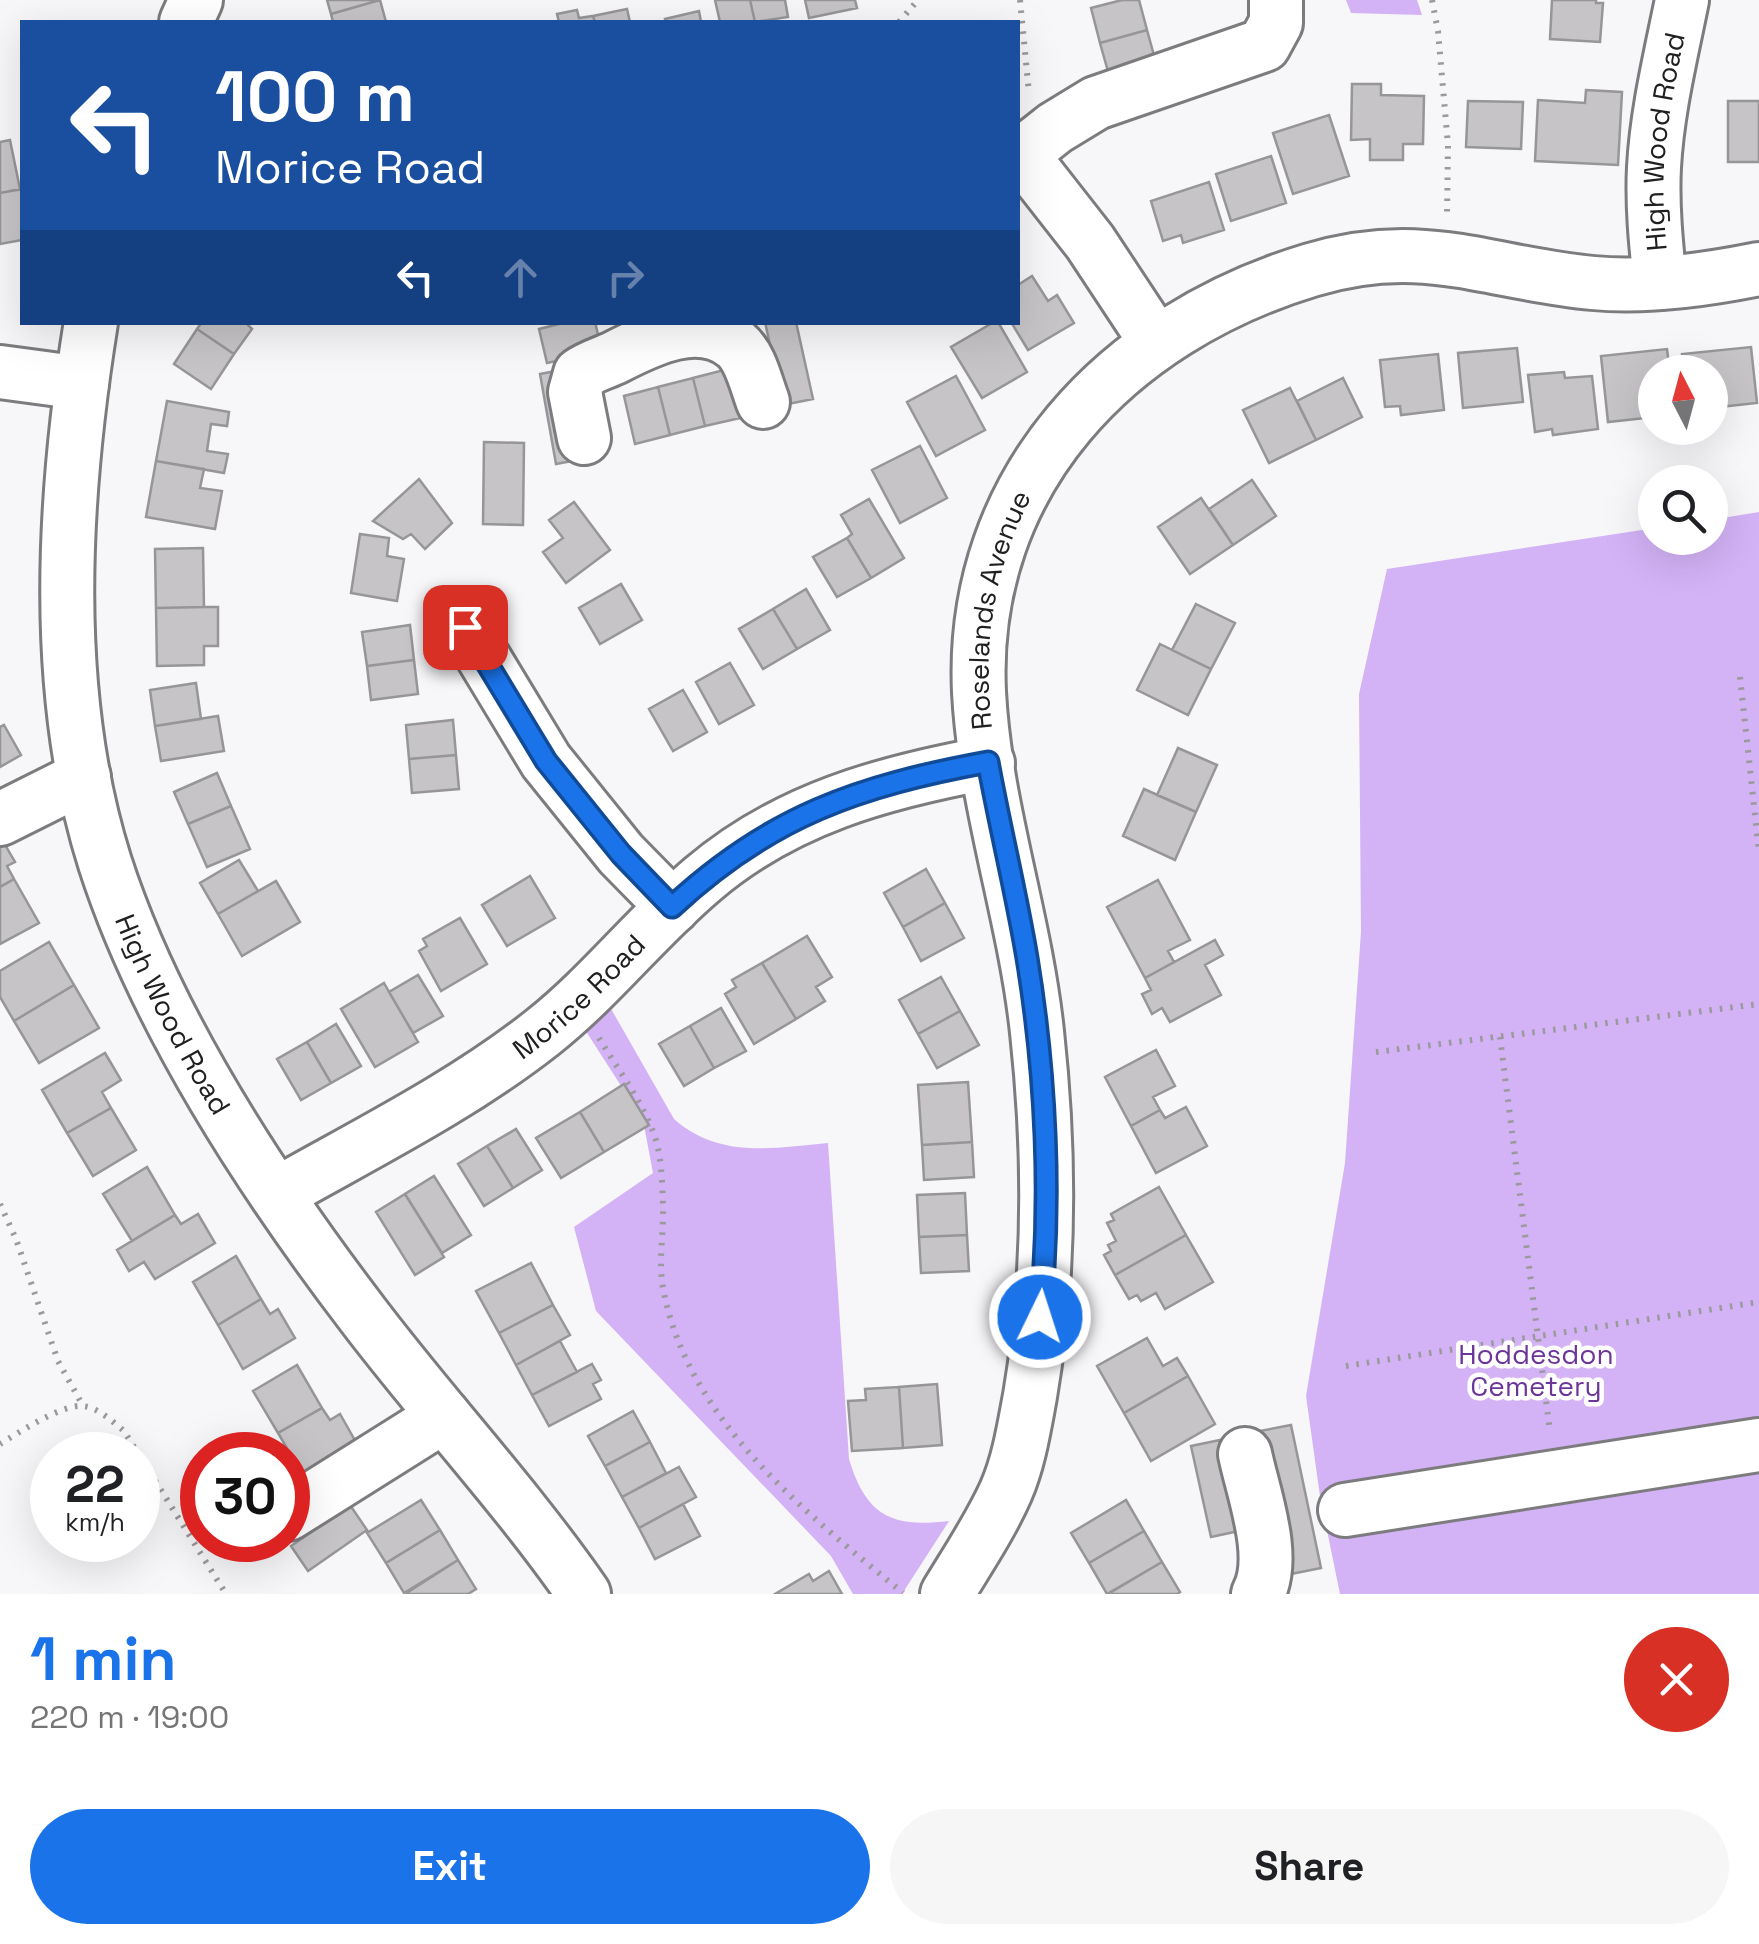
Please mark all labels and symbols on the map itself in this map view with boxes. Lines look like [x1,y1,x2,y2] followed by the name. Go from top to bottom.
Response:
[1635,29,1693,253] street label: High Wood Road
[1638,355,1728,445] north arrow
[961,484,1039,732] street label: Roselands Avenue
[423,585,508,670] pin
[107,909,239,1121] street label: High Wood Road
[505,927,653,1067] street label: Morice Road
[988,1265,1092,1369] position arrow
[1458,1336,1614,1404] park label: Hoddesdon Cemetery
[180,1432,310,1562] speed limit sign: 30

